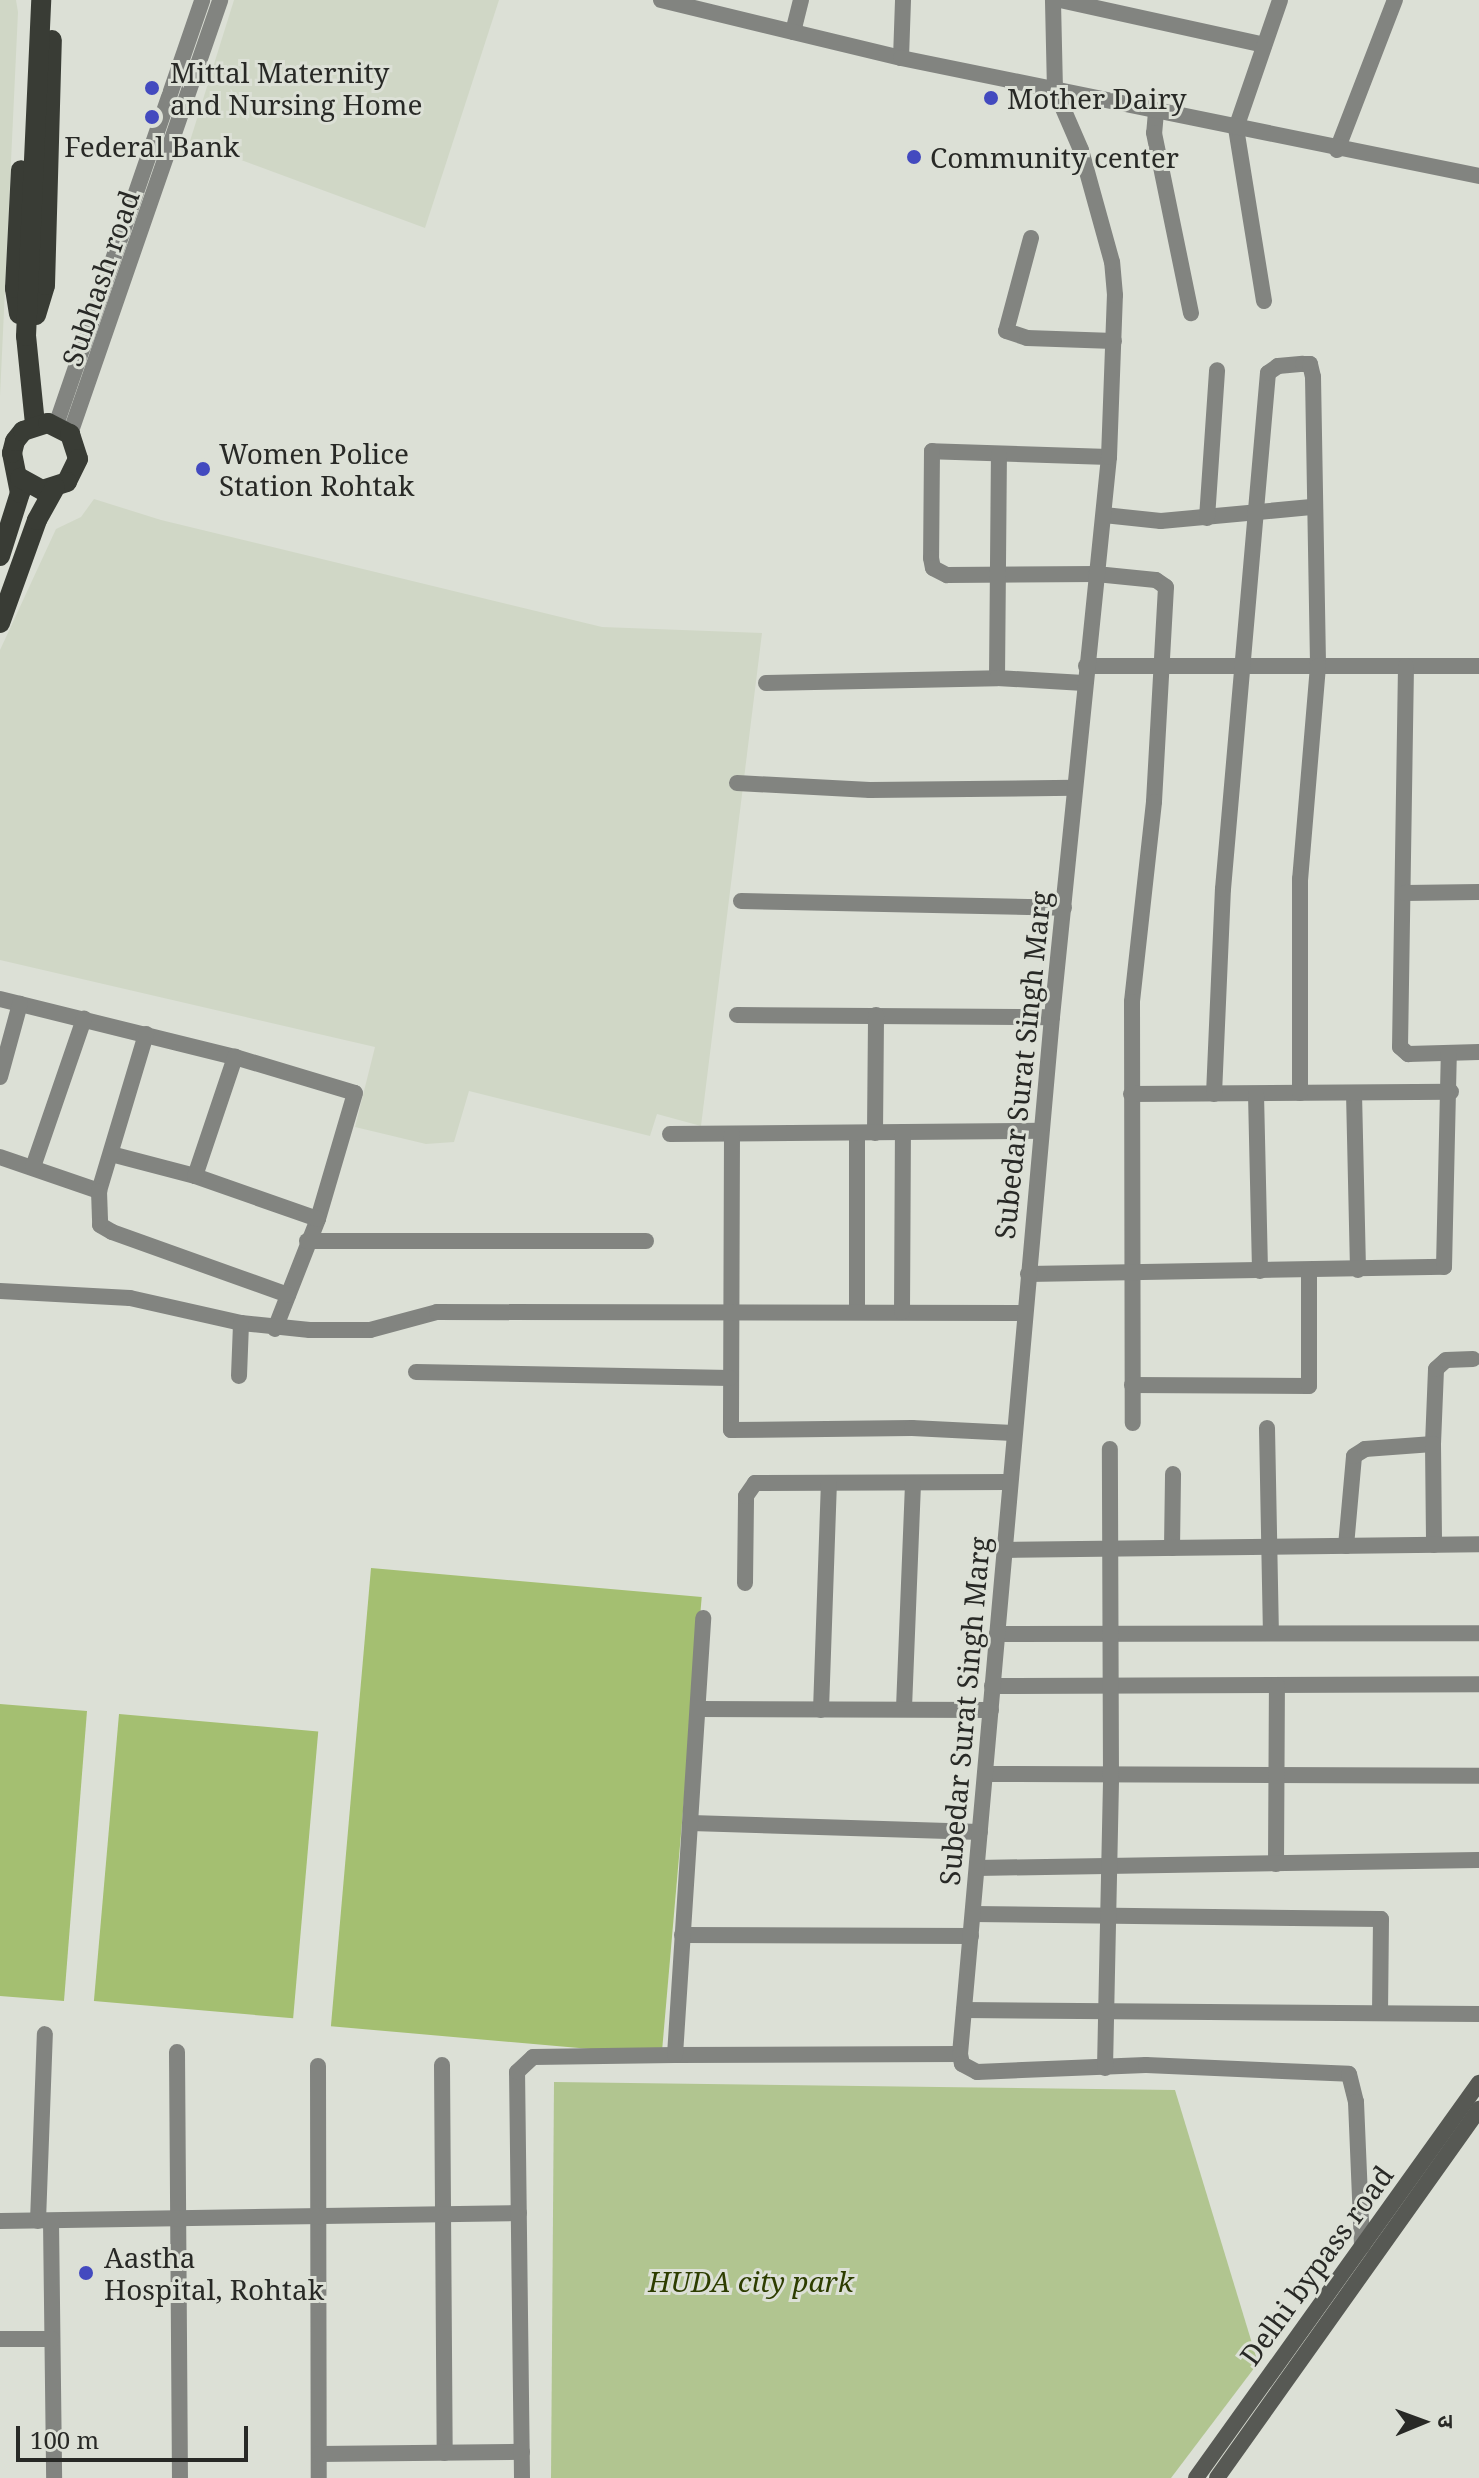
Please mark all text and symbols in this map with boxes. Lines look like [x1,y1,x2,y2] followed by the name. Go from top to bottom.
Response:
[170,55,422,121] place label: Mittal Maternity and Nursing Home
[141,77,163,99] marker: Mittal Maternity and Nursing Home
[1007,81,1187,115] place label: Mother Dairy
[982,89,1000,107] marker: Mother Dairy
[143,108,161,126] marker: Federal Bank
[64,129,240,163] place label: Federal Bank
[930,140,1179,174] place label: Community center
[905,148,923,166] marker: Community center
[54,186,146,370] street label: Subhash road
[219,436,414,502] place label: Women Police Station Rohtak
[194,460,212,478] marker: Women Police Station Rohtak
[987,889,1057,1241] street label: Subedar Surat Singh Marg
[932,1535,996,1887] street label: Subedar Surat Singh Marg
[1232,2159,1400,2371] street label: Delhi bypass road
[104,2240,324,2306] place label: Aastha Hospital, Rohtak
[75,2262,97,2284] marker: Aastha Hospital, Rohtak
[648,2264,854,2298] park label: HUDA city park
[1383,2382,1463,2462] north arrow
[20,2410,252,2460] scale bar
[1432,2415,1462,2428] text: उ
[30,2423,99,2456] text: 100 m

